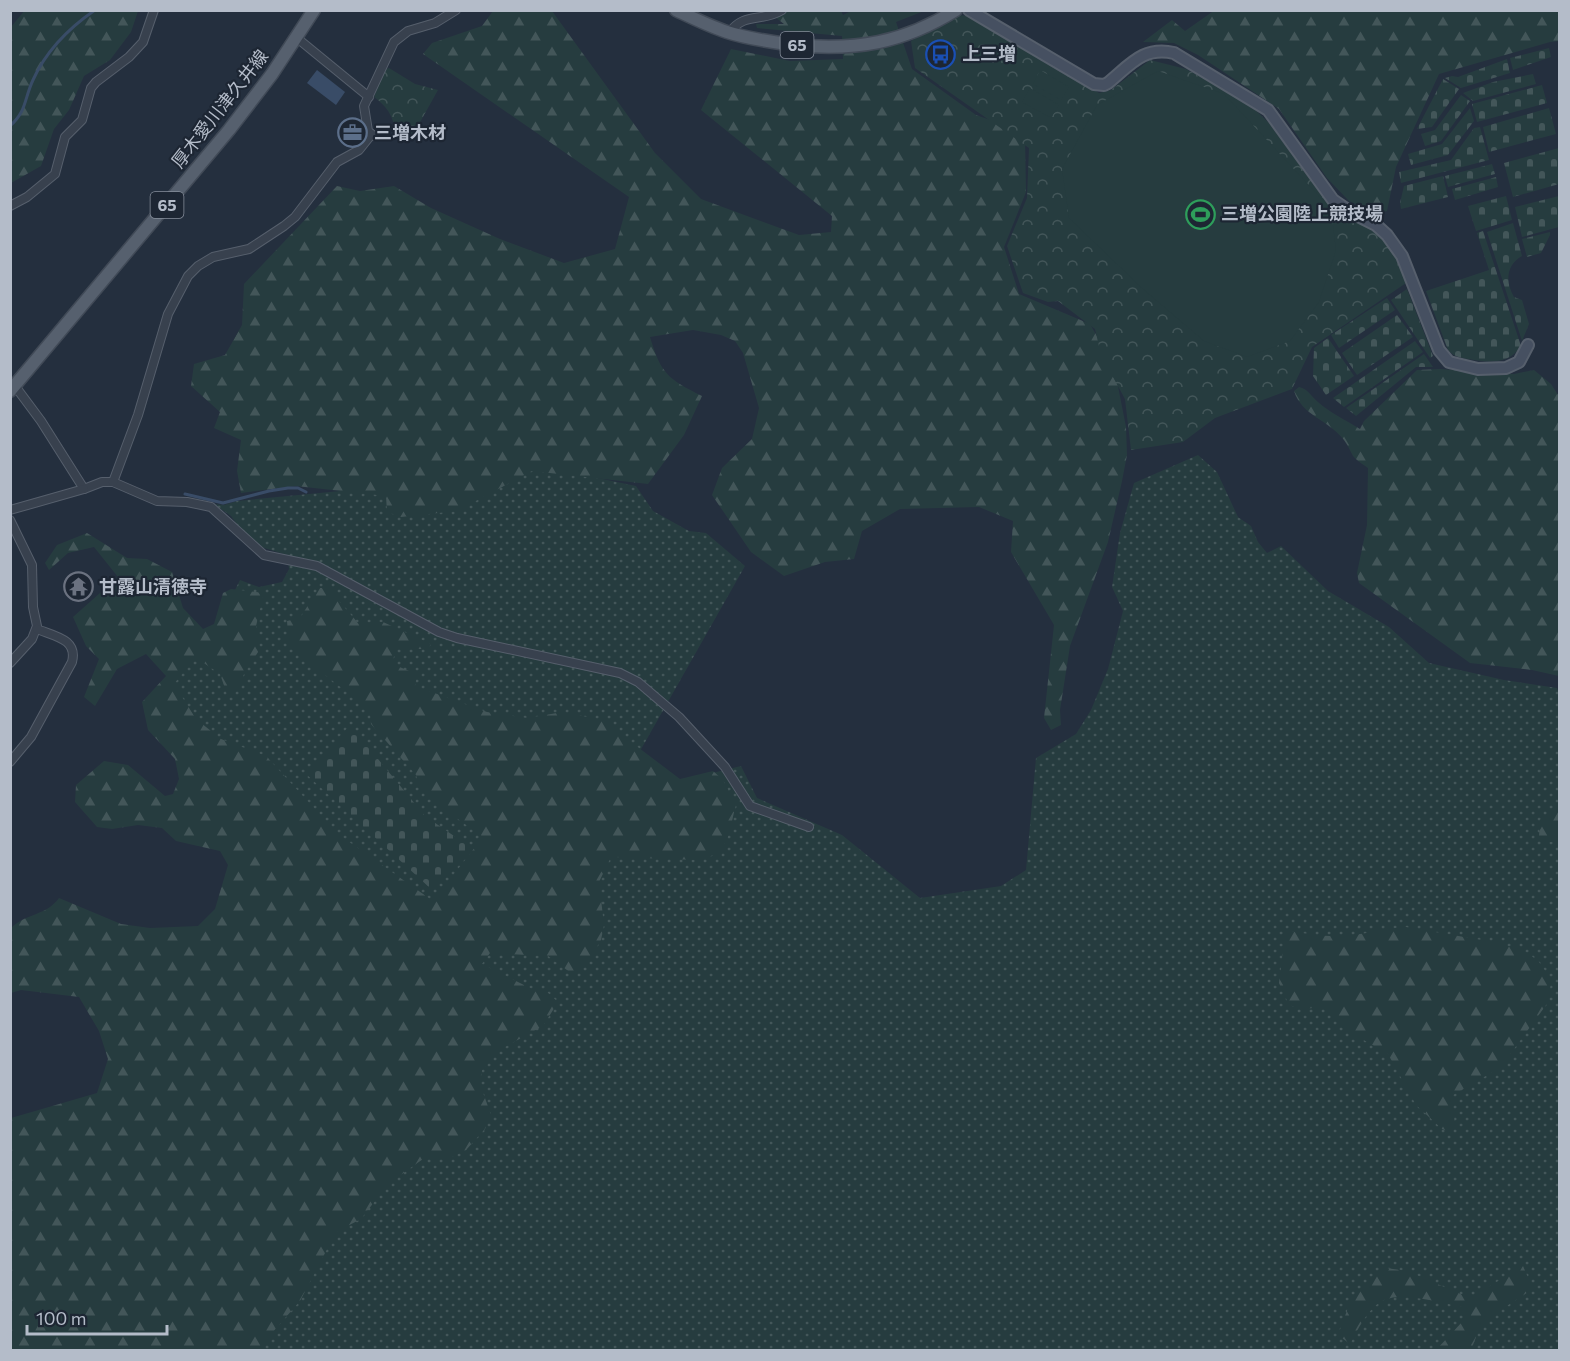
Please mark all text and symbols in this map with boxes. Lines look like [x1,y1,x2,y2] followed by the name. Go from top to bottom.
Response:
[780,32,814,58] road number: 65
[925,38,957,70] bus stop icon: 上三増
[962,42,1016,64] place label: 上三増
[166,45,272,172] street label: 厚木愛川津久井線
[337,117,369,149] office icon: 三増木材
[374,121,446,143] place label: 三増木材
[150,192,184,218] road number: 65
[1184,198,1216,230] sports icon: 三増公園陸上競技場
[1221,202,1383,224] place label: 三増公園陸上競技場
[62,571,94,603] temple icon: 甘露山清徳寺
[99,575,207,597] place label: 甘露山清徳寺
[27,1298,166,1336] scale bar
[36,1307,86,1329] text: 100 m

